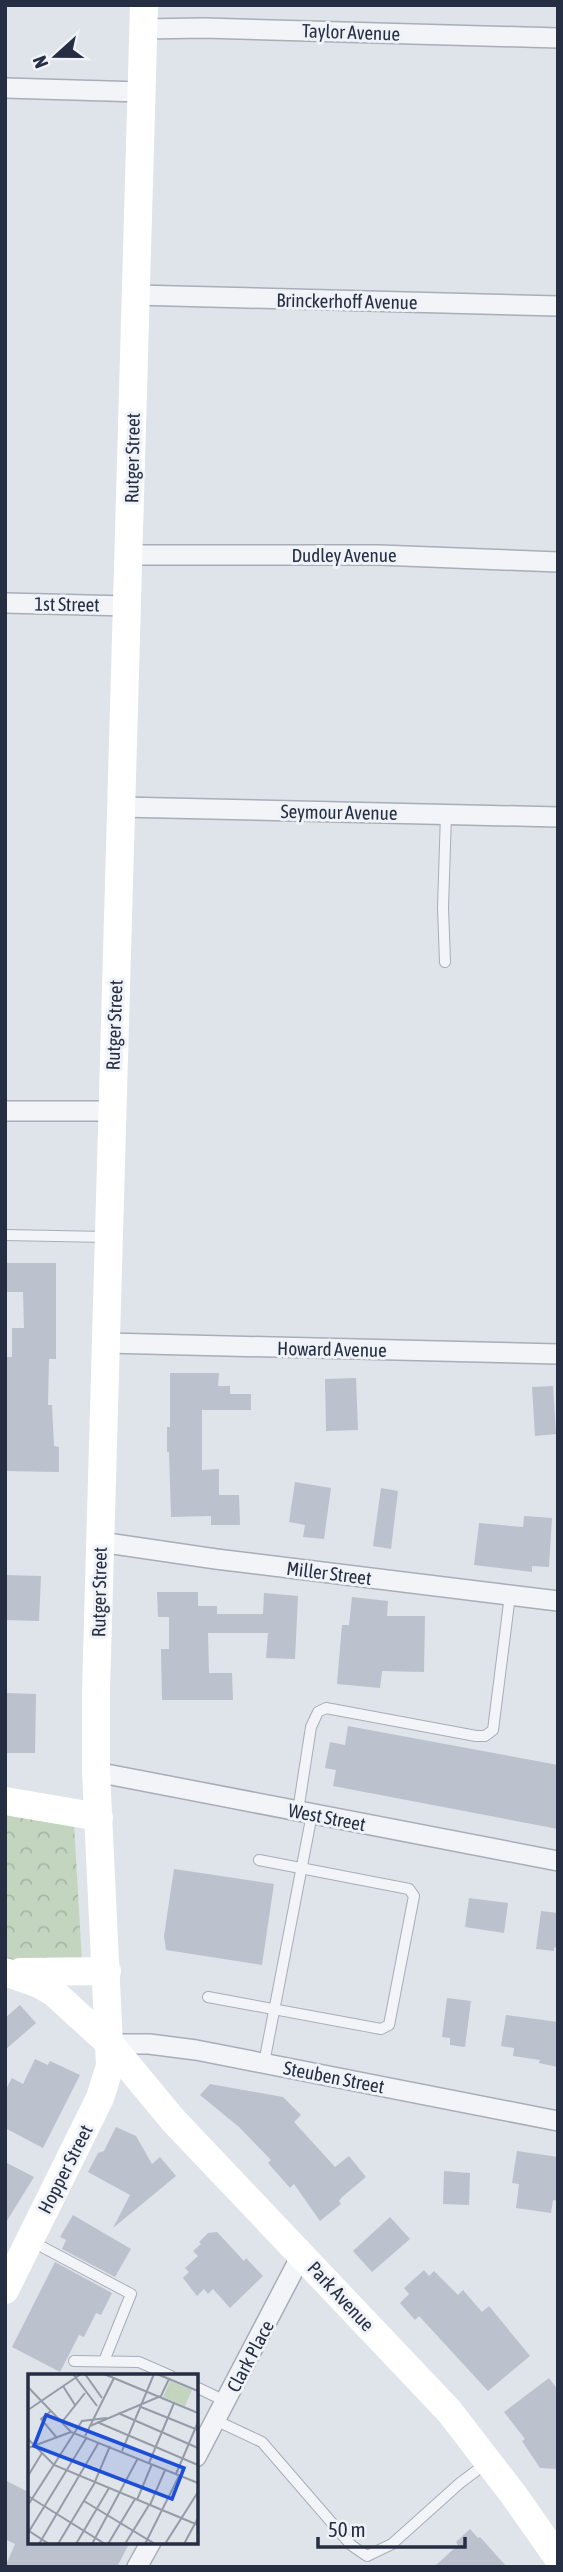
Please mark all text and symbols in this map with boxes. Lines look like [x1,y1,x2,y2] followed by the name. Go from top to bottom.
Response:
[302,19,400,45] street label: Taylor Avenue
[21,21,91,91] north arrow
[28,53,52,71] text: N
[276,289,418,313] street label: Brinckerhoff Avenue
[120,413,144,503] street label: Rutger Street
[291,544,397,566] street label: Dudley Avenue
[34,592,100,616] street label: 1st Street
[280,800,398,824] street label: Seymour Avenue
[101,979,127,1071] street label: Rutger Street
[277,1337,387,1361] street label: Howard Avenue
[87,1547,111,1637] street label: Rutger Street
[285,1557,373,1589] street label: Miller Street
[286,1799,368,1835] street label: West Street
[282,2056,386,2098] street label: Steuben Street
[33,2121,97,2217] street label: Hopper Street
[303,2257,379,2335] street label: Park Avenue
[222,2316,278,2396] street label: Clark Place
[28,2374,198,2544] inset map
[318,2506,465,2550] scale bar
[328,2517,366,2541] text: 50 m

